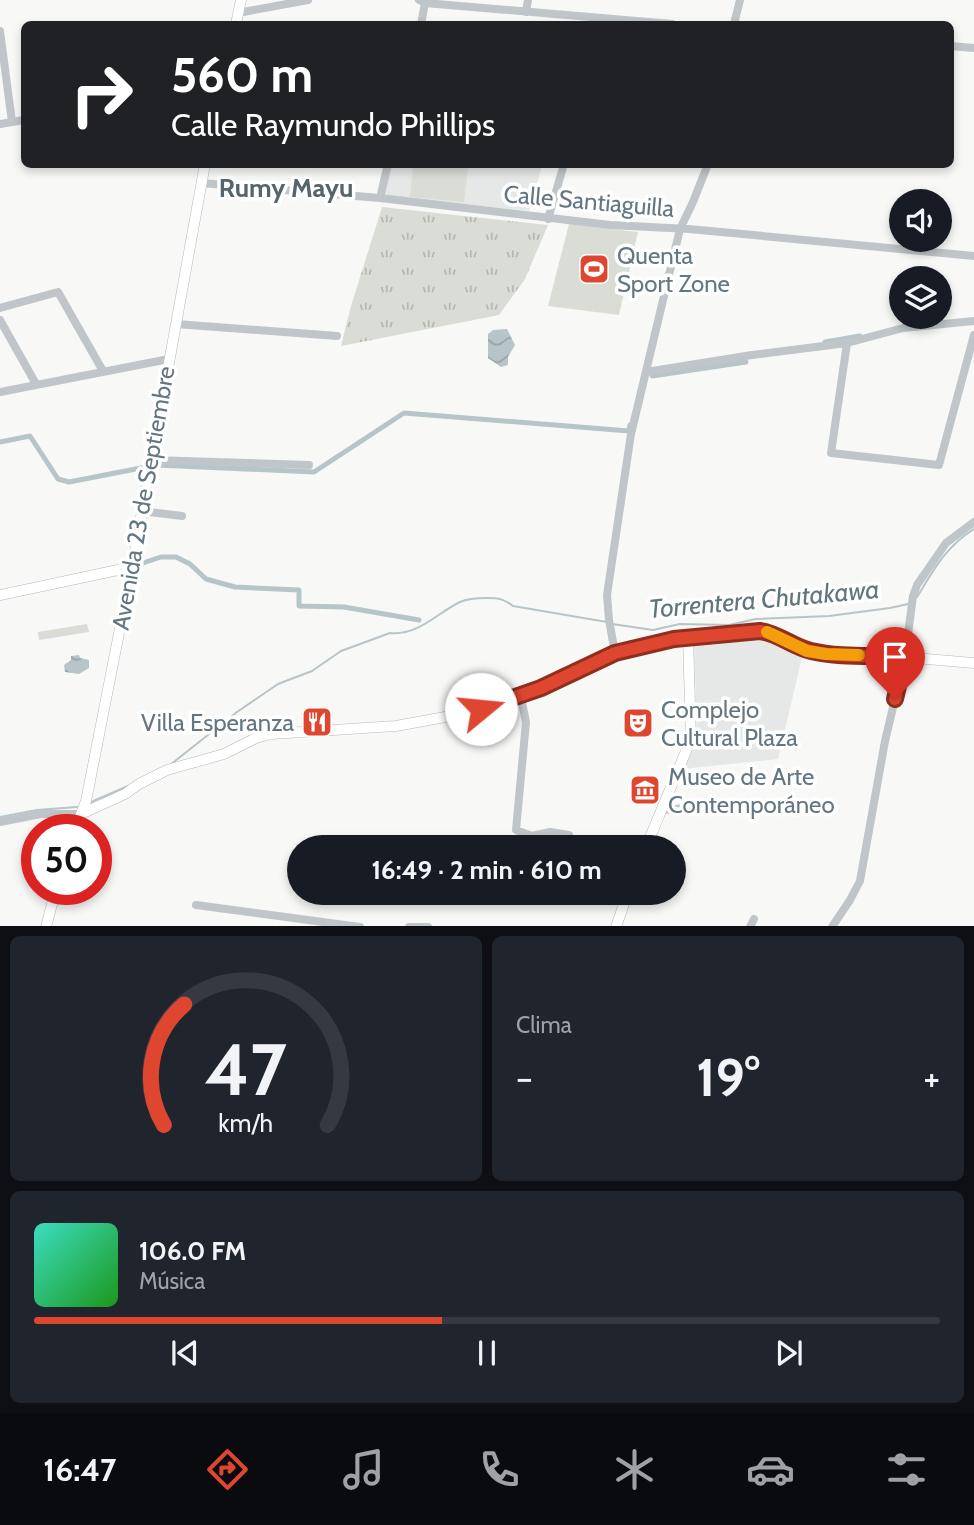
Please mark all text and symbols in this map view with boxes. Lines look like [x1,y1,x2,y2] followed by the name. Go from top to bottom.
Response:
[171,45,313,104] text: 560 m
[56,49,147,140] icon: right
[171,105,495,144] text: Calle Raymundo Phillips
[219,172,353,204] district label: Rumy Mayu
[502,179,676,223] street label: Calle Santiaguilla
[889,189,952,329] map controls
[889,189,952,252] button: sound
[617,241,730,298] place label: Quenta Sport Zone
[577,252,611,286] sports icon: Quenta Sport Zone
[889,266,952,329] button: layers
[106,364,180,632] street label: Avenida 23 de Septiembre
[647,573,881,625] water label: Torrentera Chutakawa
[865,627,925,699] pin
[876,638,914,676] icon: arrive
[444,672,518,746] position arrow
[661,695,798,752] place label: Complejo Cultural Plaza
[300,705,334,739] restaurant icon: Villa Esperanza
[621,706,655,740] theatre icon: Complejo Cultural Plaza
[141,708,294,737] place label: Villa Esperanza
[668,762,835,819] place label: Museo de Arte Contemporáneo
[628,773,662,807] museum icon: Museo de Arte Contemporáneo
[21,814,112,905] speed limit sign: 50
[372,854,602,886] text: 16:49 · 2 min · 610 m
[516,1011,572,1039] text: Clima
[205,1025,287,1113] text: 47
[696,1046,760,1109] text: 19°
[516,1054,533,1101] text: −
[923,1054,940,1101] text: +
[219,1107,273,1137] text: km/h
[139,1235,246,1267] text: 106.0 FM
[139,1267,205,1295] text: Música
[166,1334,204,1372] icon: previous
[468,1334,506,1372] icon: pause
[770,1334,808,1372] icon: next
[203,1445,252,1494] icon: directions
[339,1445,388,1494] icon: music
[475,1445,524,1494] icon: phone
[610,1445,659,1494] icon: climate
[746,1445,795,1494] icon: car
[882,1445,931,1494] icon: filters
[43,1450,116,1489] text: 16:47

